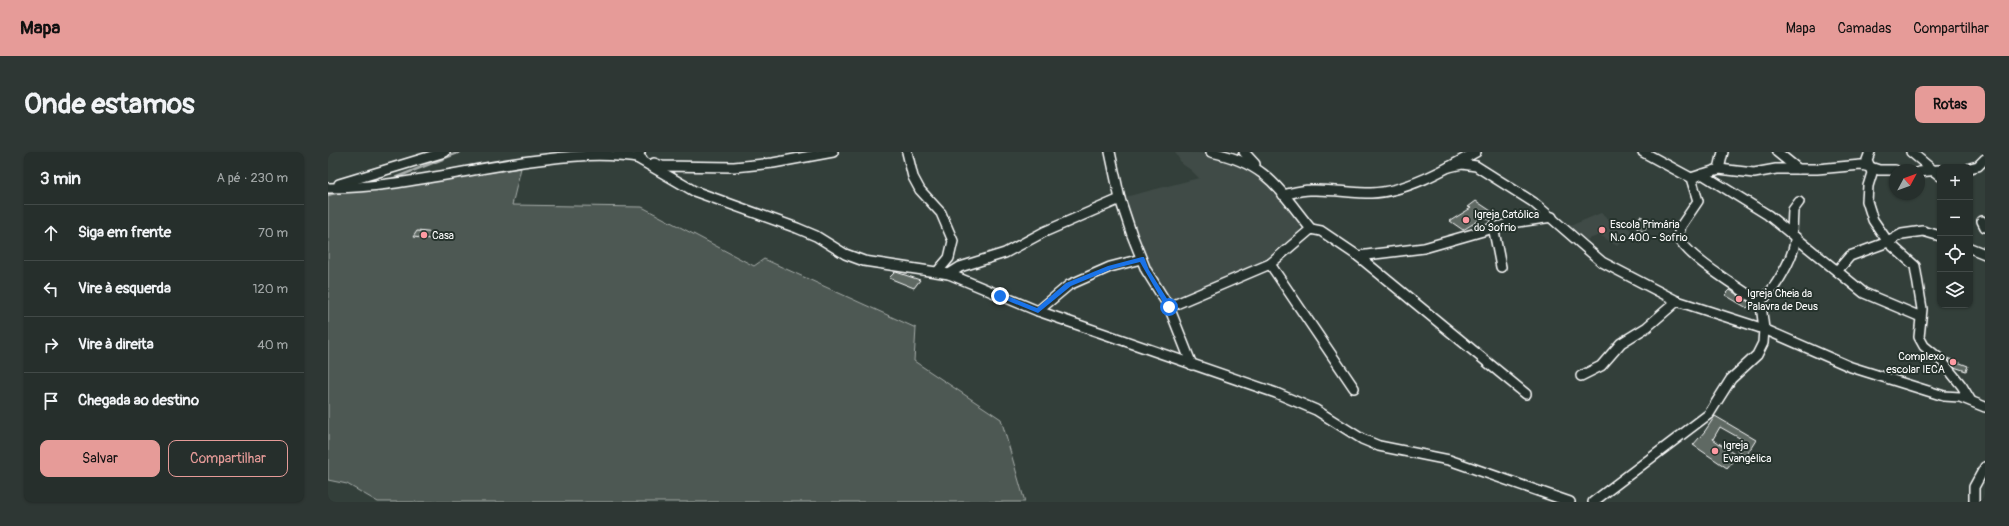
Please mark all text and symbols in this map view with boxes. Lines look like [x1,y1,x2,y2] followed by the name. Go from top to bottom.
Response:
[20,16,60,40] text: Mapa
[1786,20,1815,37] text: Mapa
[1837,20,1891,37] text: Camadas
[1913,20,1989,37] text: Compartilhar
[1915,86,1985,123] button: Rotas
[24,87,195,122] text: Onde estamos
[1889,164,1925,200] north arrow
[1937,164,1973,308] map controls
[1937,164,1973,200] button: +
[40,168,81,189] text: 3 min
[216,170,288,186] text: A pé · 230 m
[1937,200,1973,236] button: −
[1474,208,1539,234] place label: Igreja Católica do Sofrio
[1461,215,1471,225] marker: Igreja Católica do Sofrio
[1610,218,1688,244] place label: Escola Primária N.º 400 - Sofrio
[40,222,62,244] icon: ahead
[78,223,171,242] text: Siga em frente
[258,225,288,241] text: 70 m
[1597,225,1607,235] marker: Escola Primária N.º 400 - Sofrio
[432,229,454,242] place label: Casa
[419,230,429,240] marker: Casa
[1937,236,1973,272] button: locate
[1937,272,1973,308] button: layers
[40,278,62,300] icon: left
[78,279,171,298] text: Vire à esquerda
[252,281,288,297] text: 120 m
[991,287,1009,305] route end
[1747,287,1818,313] place label: Igreja Cheia da Palavra de Deus
[1734,294,1744,304] marker: Igreja Cheia da Palavra de Deus
[1160,298,1178,316] route start
[40,334,62,356] icon: right
[78,335,154,354] text: Vire à direita
[257,337,288,353] text: 40 m
[1886,350,1945,376] place label: Complexo escolar IECA
[1948,357,1958,367] marker: Complexo escolar IECA
[40,390,62,412] icon: arrive
[78,391,199,410] text: Chegada ao destino
[1723,439,1771,465] place label: Igreja Evangélica
[40,440,160,477] button: Salvar
[168,440,288,477] button: Compartilhar
[1710,446,1720,456] marker: Igreja Evangélica

